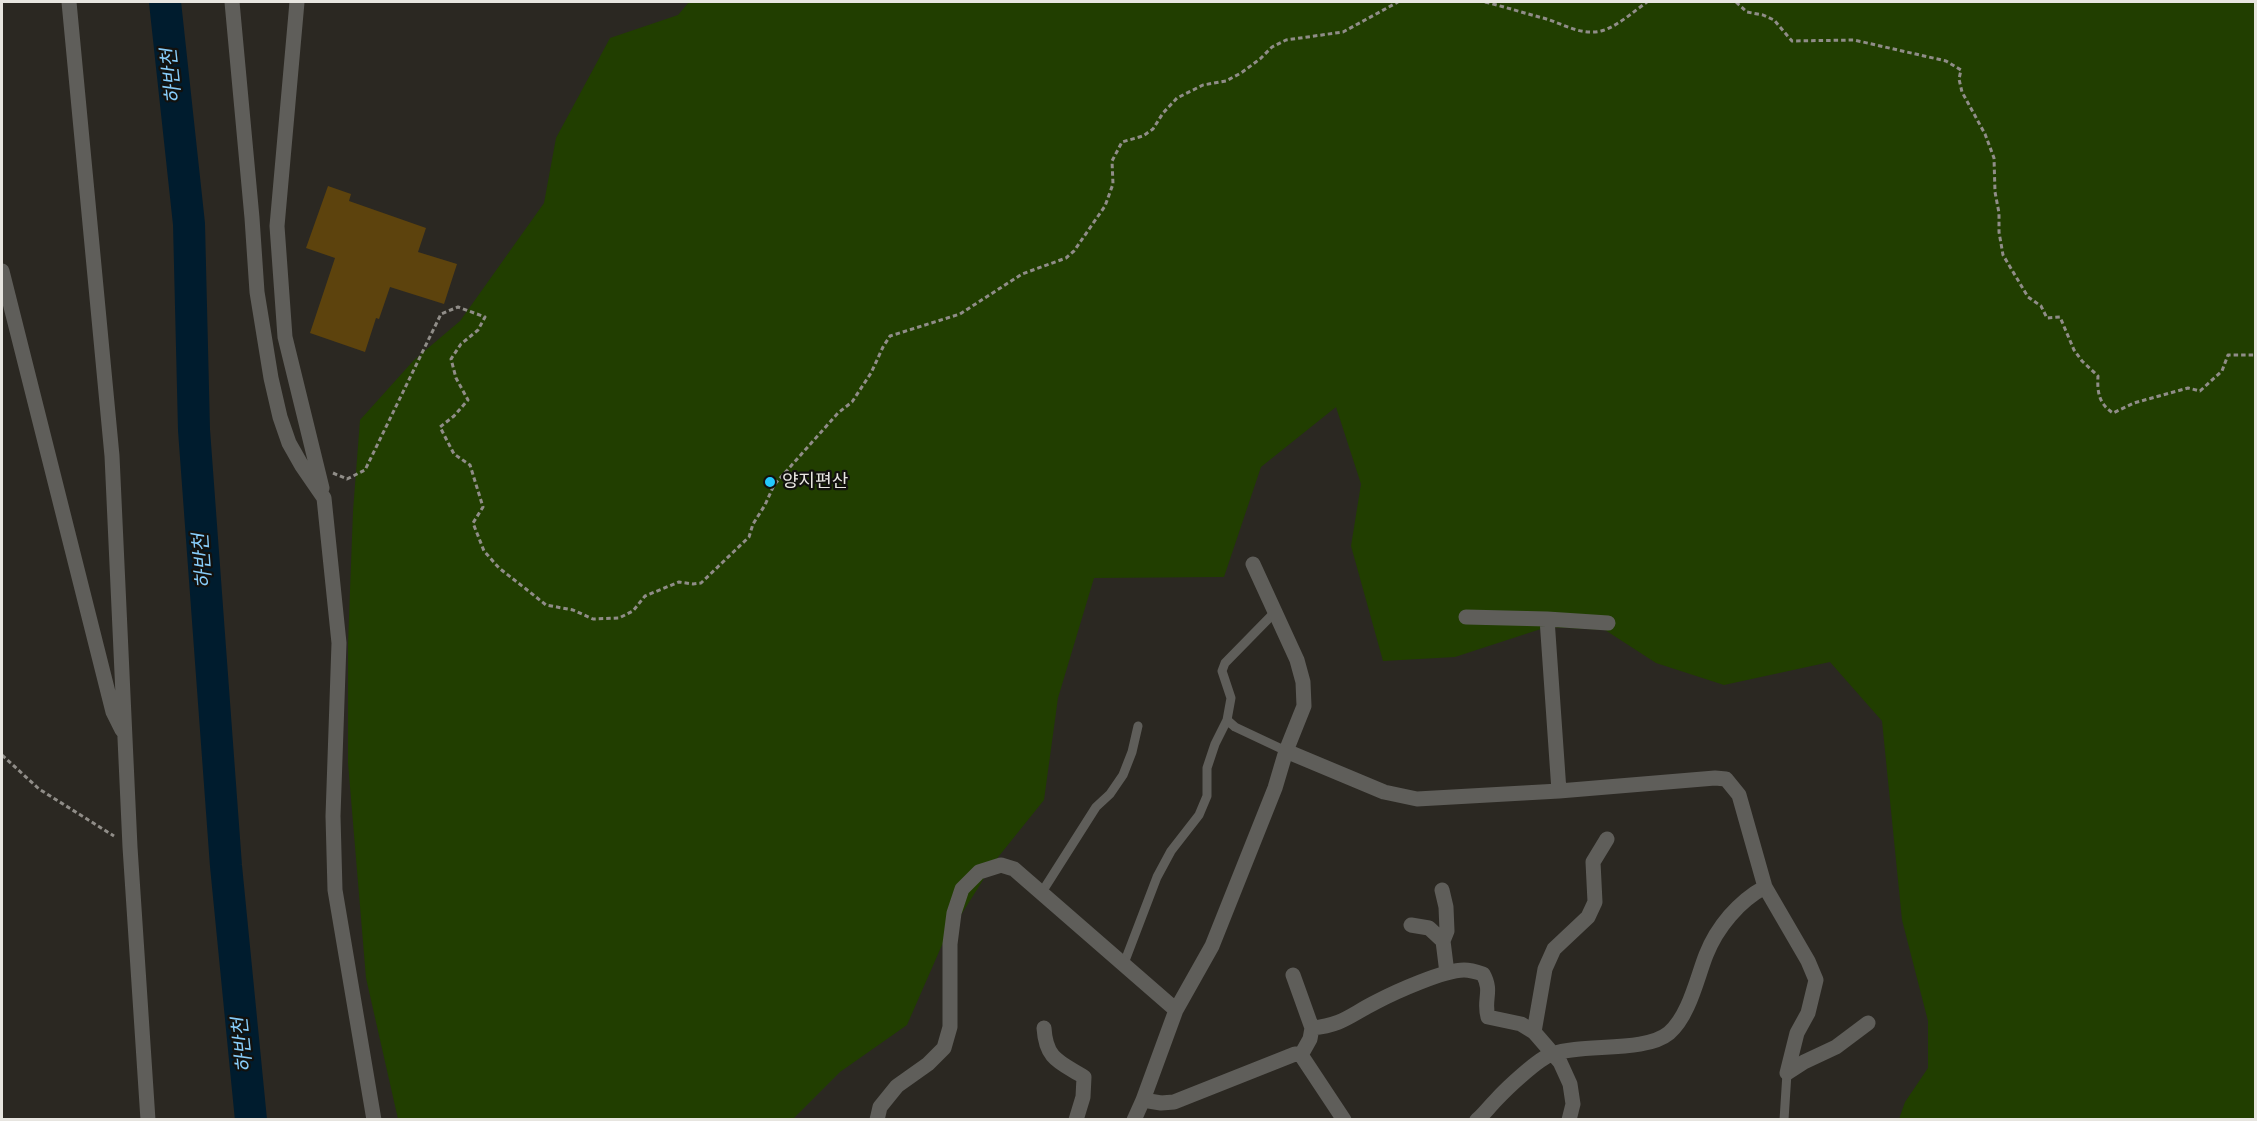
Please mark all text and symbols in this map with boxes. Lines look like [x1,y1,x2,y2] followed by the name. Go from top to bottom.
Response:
[158,47,188,105] water label: 하반천
[782,471,848,493] place label: 양지편산
[763,475,777,489] marker: 양지편산
[190,533,218,589] water label: 하반천
[229,1016,259,1074] water label: 하반천

